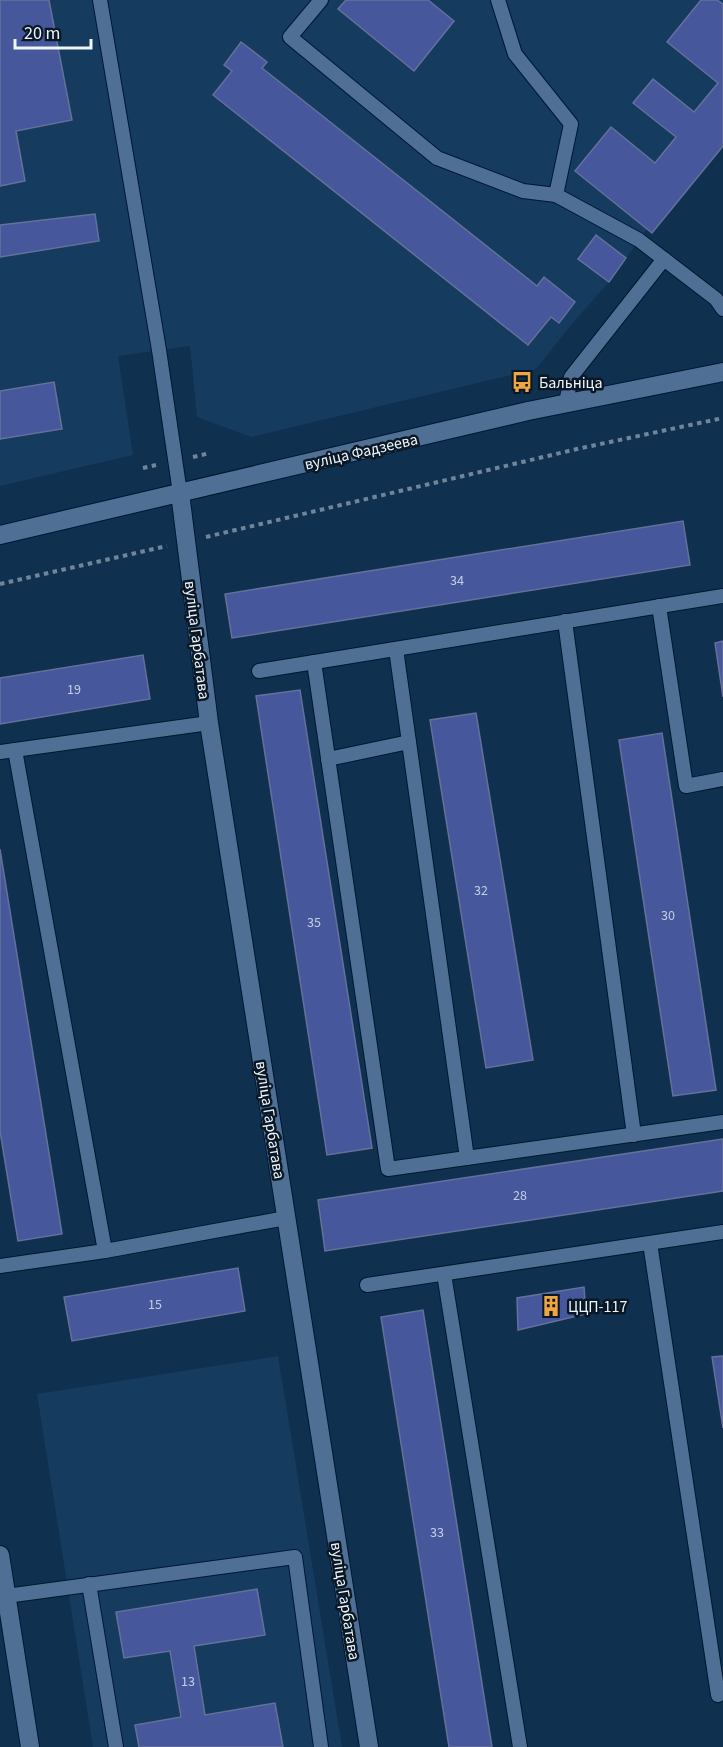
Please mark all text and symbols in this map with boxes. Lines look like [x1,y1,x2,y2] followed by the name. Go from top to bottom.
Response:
[15,12,92,50] scale bar
[24,21,60,46] text: 20 m
[510,370,534,394] bus stop icon: Бальніца
[539,372,603,394] place label: Бальніца
[303,428,420,476] street label: вуліца Фадзеева
[450,571,464,591] house number: 34
[179,580,215,701] street label: вуліца Гарбатава
[67,680,81,700] house number: 19
[474,881,488,901] house number: 32
[661,906,675,926] house number: 30
[307,913,321,933] house number: 35
[250,1060,290,1181] street label: вуліца Гарбатава
[513,1186,527,1206] house number: 28
[539,1294,563,1318] building icon: ЦЦП-117
[148,1295,162,1315] house number: 15
[568,1296,627,1318] place label: ЦЦП-117
[430,1523,444,1543] house number: 33
[325,1541,365,1662] street label: вуліца Гарбатава
[181,1672,195,1692] house number: 13

